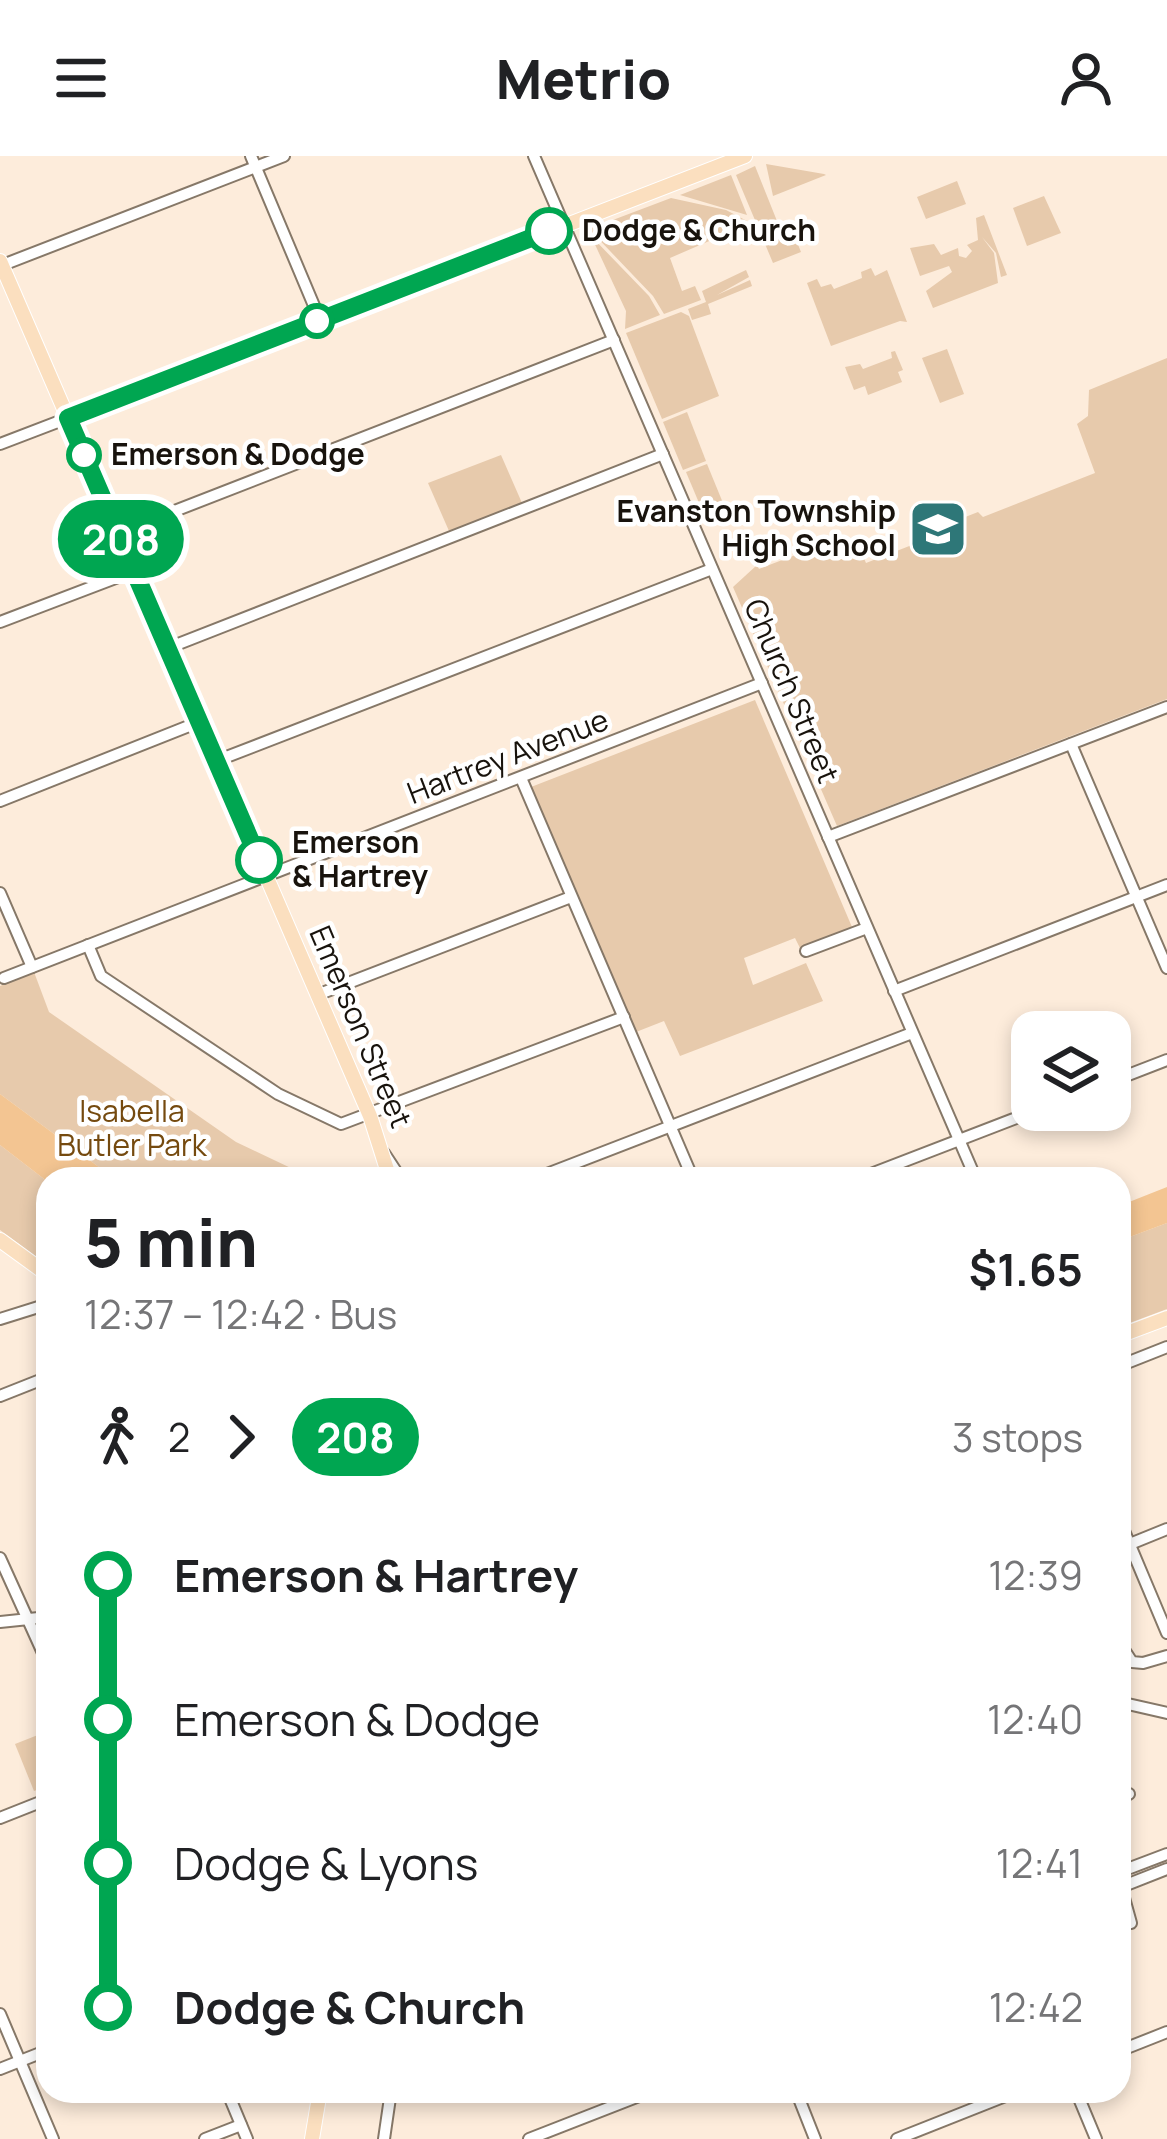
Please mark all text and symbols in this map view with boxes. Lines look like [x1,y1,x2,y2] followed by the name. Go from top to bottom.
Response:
[496,41,671,115] text: Metrio
[48,45,114,111] icon: menu
[1053,45,1119,111] icon: person
[527,209,571,253] marker: Dodge & Church
[582,209,816,250] place label: Dodge & Church
[301,305,333,337] unlabelled marker
[111,433,365,474] place label: Emerson & Dodge
[68,439,100,471] marker: Emerson & Dodge
[617,490,896,565] place label: Evanston Township High School
[907,498,969,560] school or university icon: Evanston Township High School
[52,500,190,578] line badge: 208
[82,510,160,568] text: 208
[735,592,850,789] street label: Church Street
[401,698,614,813] street label: Hartrey Avenue
[292,821,428,896] place label: Emerson & Hartrey
[237,838,281,882] marker: Emerson & Hartrey
[300,919,422,1134] street label: Emerson Street
[1011,1011,1131,1131] map controls
[1011,1011,1131,1131] button: layers
[57,1090,208,1165] park label: Isabella Butler Park
[84,1197,258,1287] text: 5 min
[969,1238,1083,1300] text: $1.65
[84,1287,397,1341] text: 12:37 – 12:42 · Bus
[84,1404,150,1470] icon: walk
[208,1404,274,1470] icon: forward
[316,1408,395,1466] text: 208
[168,1410,190,1464] text: 2
[952,1410,1083,1464] text: 3 stops
[174,1544,578,1606] text: Emerson & Hartrey
[988,1548,1083,1602] text: 12:39
[174,1688,540,1750] text: Emerson & Dodge
[987,1692,1083,1746] text: 12:40
[174,1832,478,1894] text: Dodge & Lyons
[996,1836,1083,1890] text: 12:41
[174,1976,525,2038] text: Dodge & Church
[989,1980,1083,2034] text: 12:42

